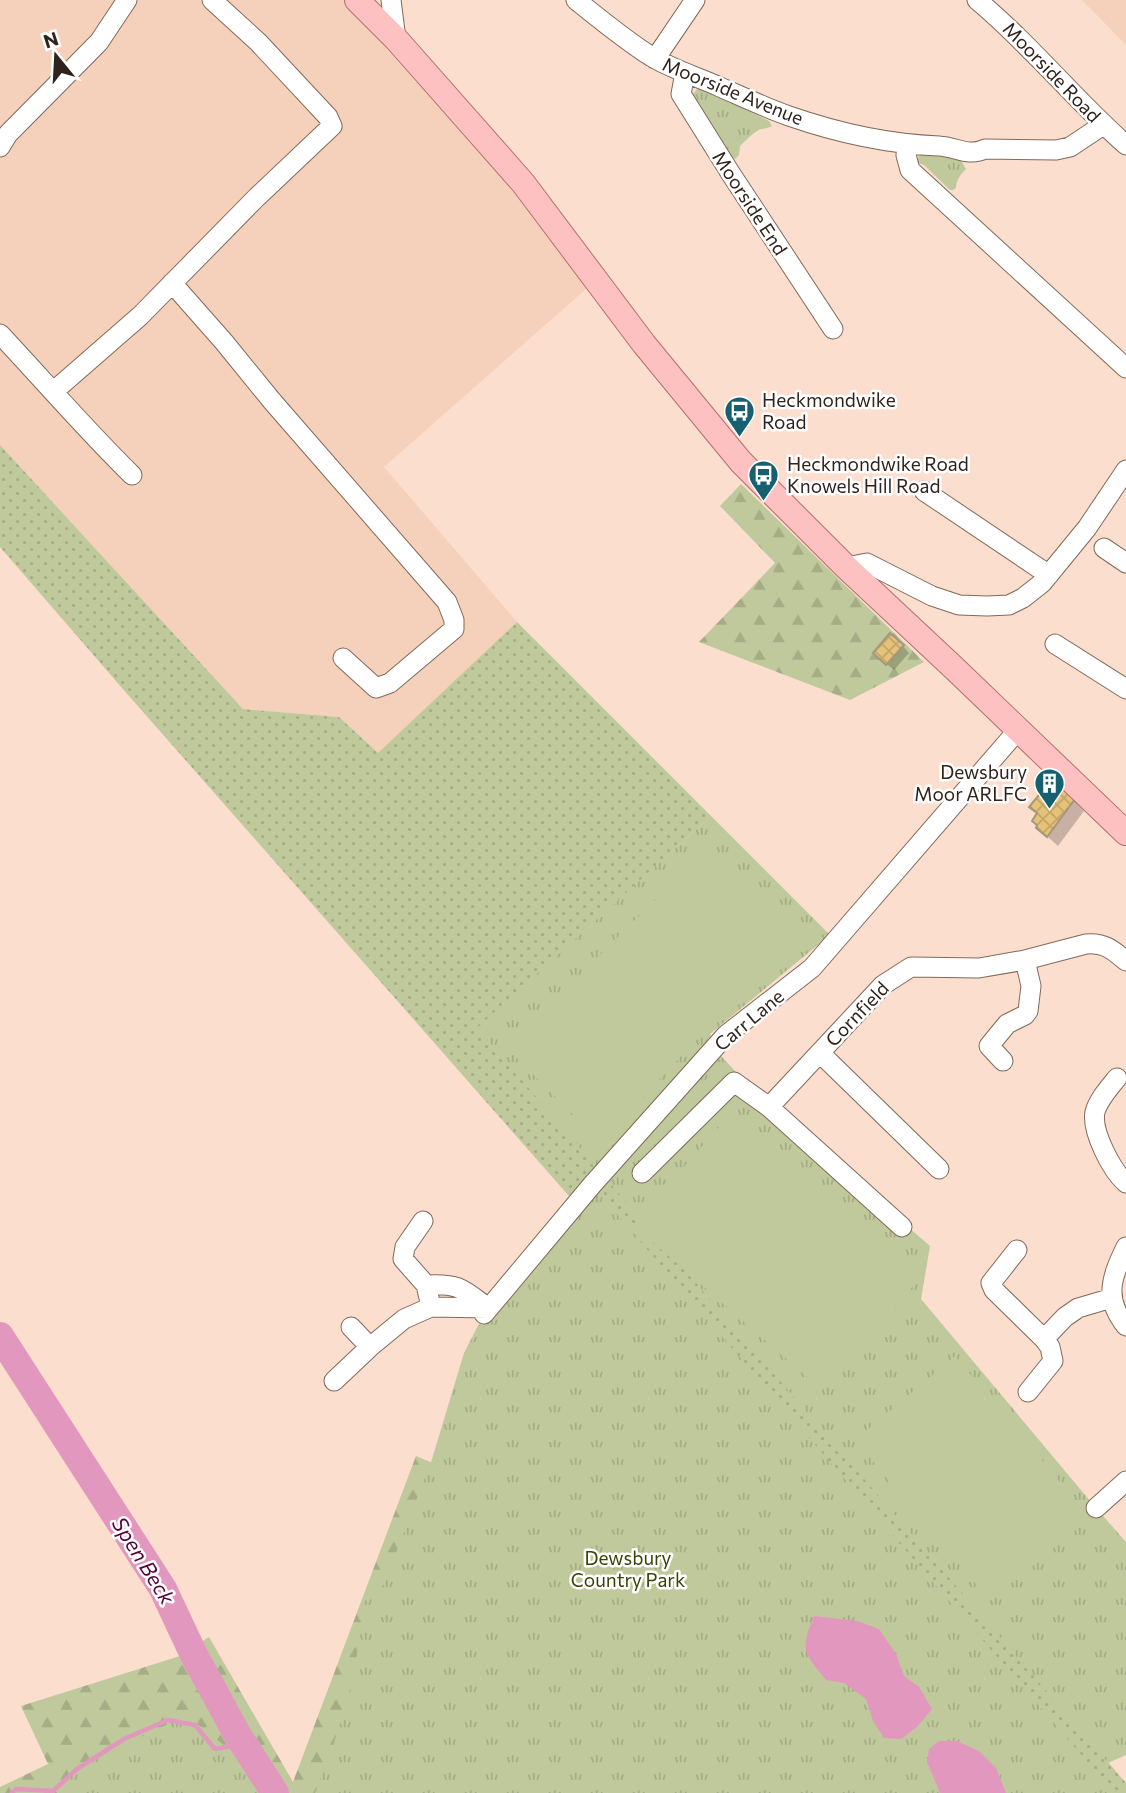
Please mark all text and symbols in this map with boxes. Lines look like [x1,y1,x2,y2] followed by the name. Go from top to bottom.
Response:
[999,17,1106,127] street label: Moorside Road
[21,21,91,91] north arrow
[40,26,61,52] text: N
[660,52,807,129] street label: Moorside Avenue
[708,146,793,259] street label: Moorside End
[762,388,896,433] place label: Heckmondwike Road
[722,394,756,438] bus stop icon: Heckmondwike Road
[787,452,969,497] place label: Heckmondwike Road Knowels Hill Road
[747,458,781,502] bus stop icon: Heckmondwike Road Knowels Hill Road
[914,760,1027,805] place label: Dewsbury Moor ARLFC
[1033,766,1067,810] building icon: Dewsbury Moor ARLFC
[820,977,893,1051] street label: Cornfield
[709,984,788,1055] street label: Carr Lane
[108,1512,181,1609] water label: Spen Beck
[571,1546,685,1591] park label: Dewsbury Country Park

